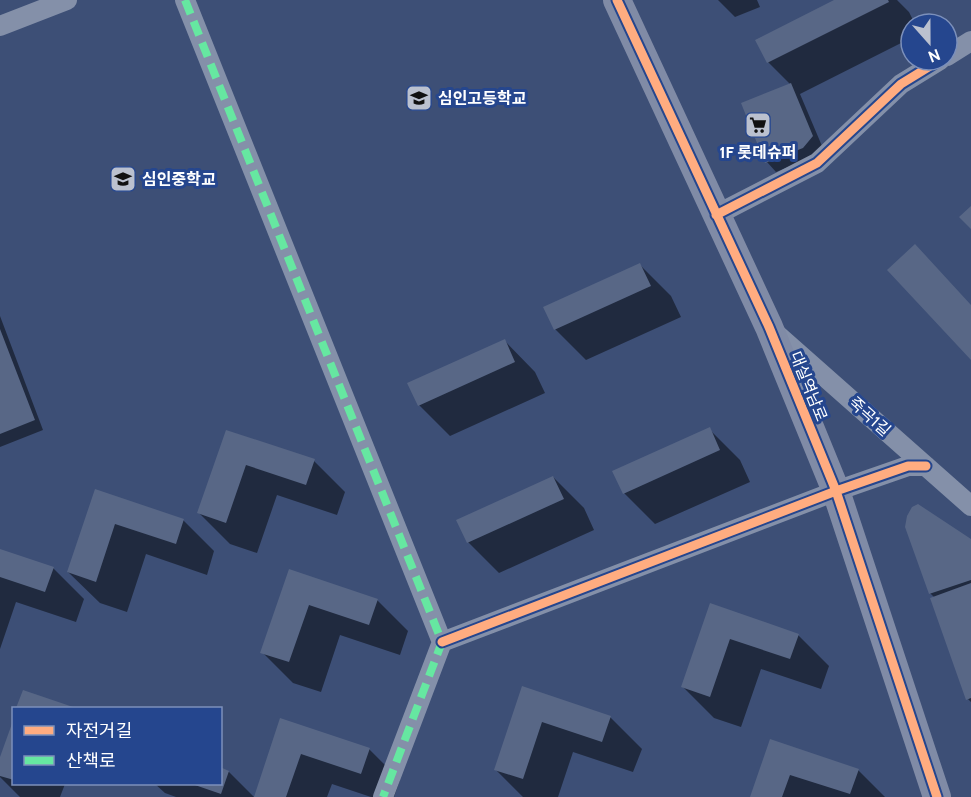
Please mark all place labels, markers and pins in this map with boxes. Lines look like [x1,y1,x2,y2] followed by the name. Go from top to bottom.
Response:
[404,83,434,113] school or university icon: 심인고등학교
[438,89,527,108] place label: 심인고등학교
[743,110,773,140] supermarket icon: 1F 롯데슈퍼
[720,143,796,162] place label: 1F 롯데슈퍼
[108,164,138,194] school or university icon: 심인중학교
[142,170,216,189] place label: 심인중학교

